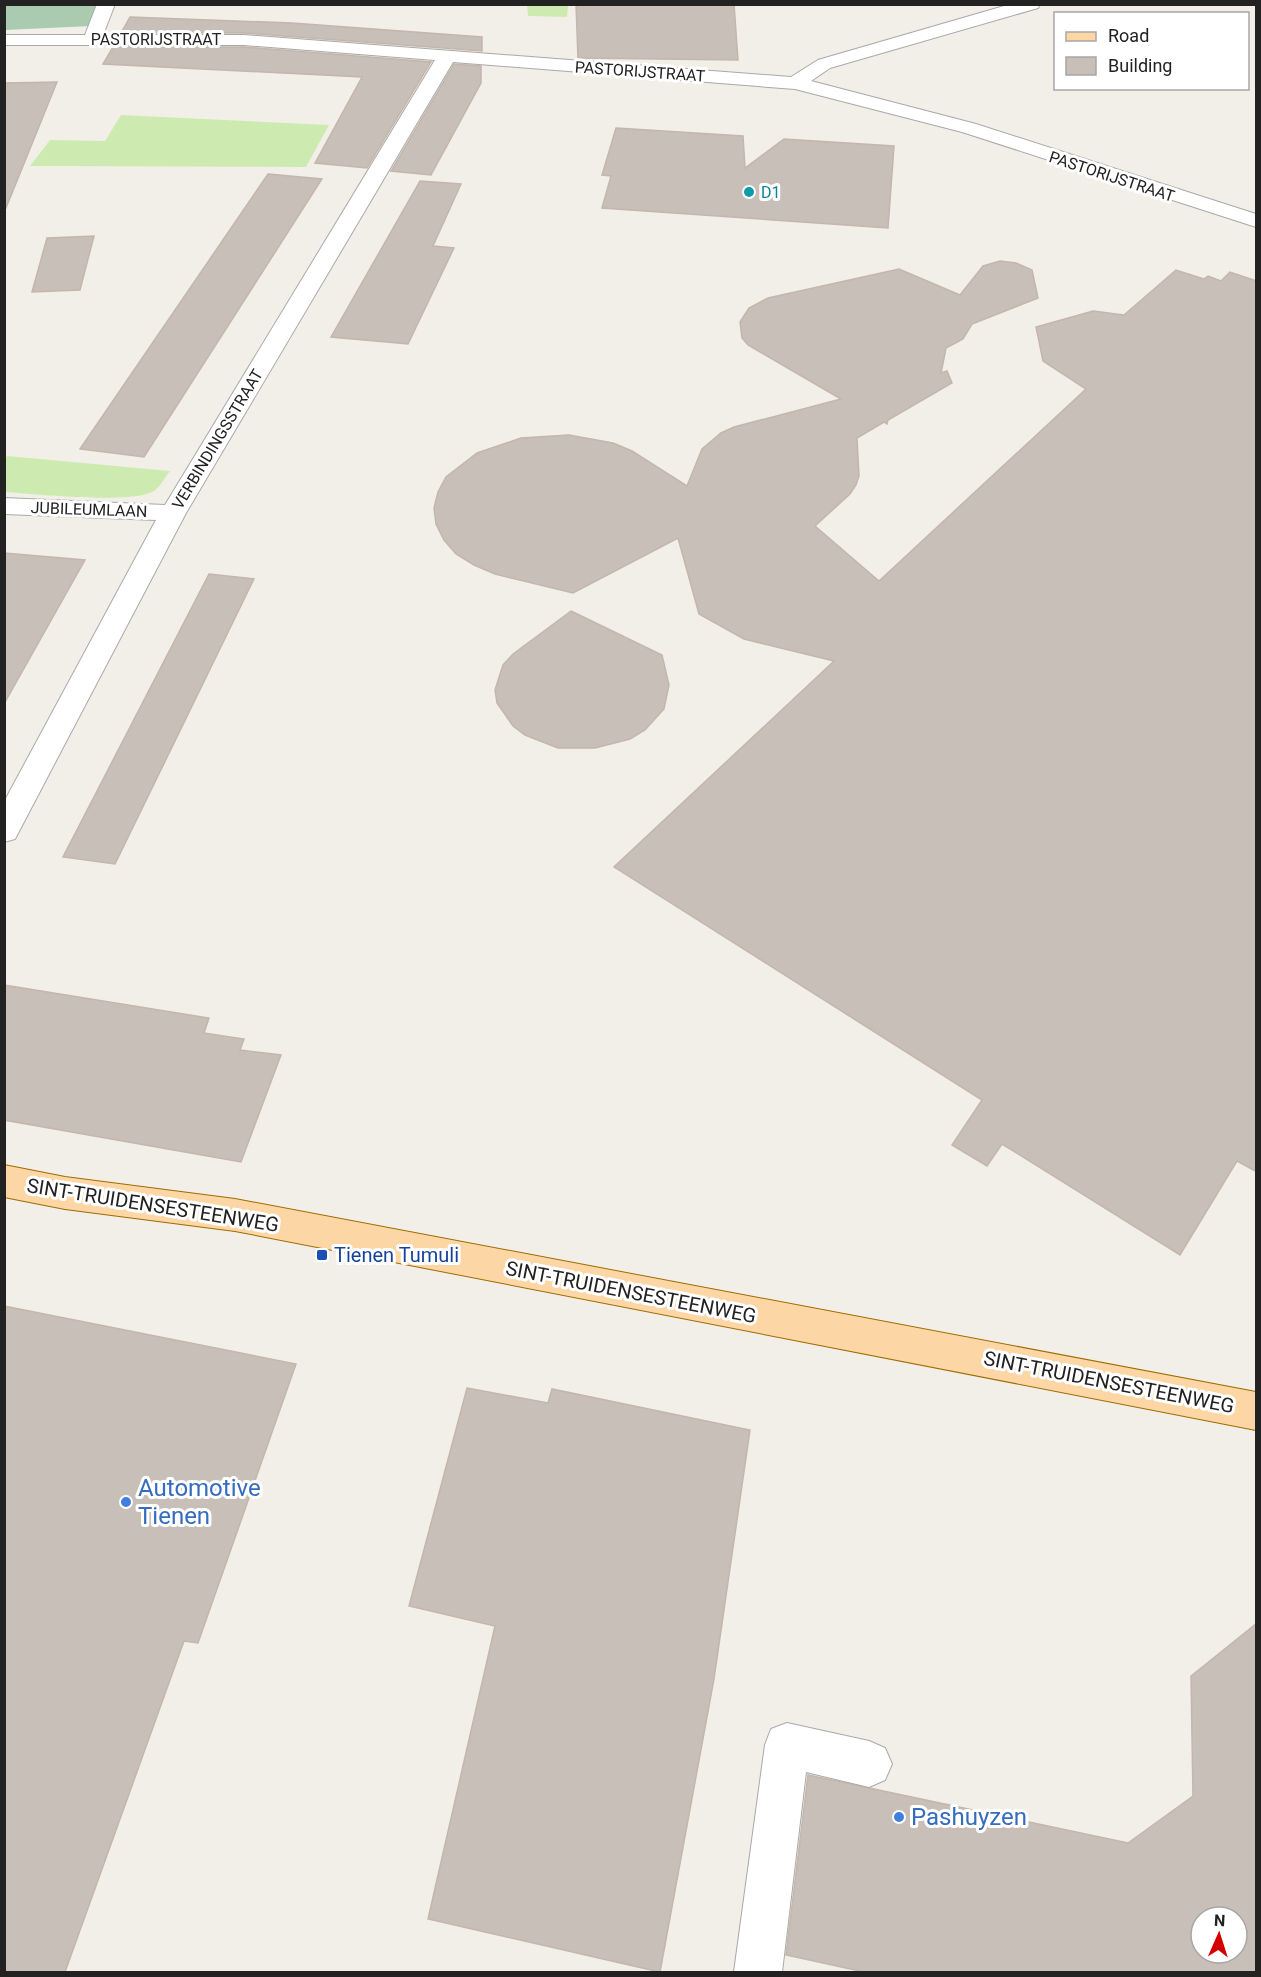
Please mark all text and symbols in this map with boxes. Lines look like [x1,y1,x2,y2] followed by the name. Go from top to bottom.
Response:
[1054,12,1249,90] legend
[1108,25,1149,46] text: Road
[91,30,222,49] street label: PASTORIJSTRAAT
[1108,55,1172,76] text: Building
[574,57,706,86] street label: PASTORIJSTRAAT
[1047,147,1177,206] street label: PASTORIJSTRAAT
[761,183,781,202] place label: D1
[742,185,756,199] marker: D1
[168,365,267,513] street label: VERBINDINGSSTRAAT
[30,498,148,521] street label: JUBILEUMLAAN
[25,1173,281,1237] street label: SINT-TRUIDENSESTEENWEG
[334,1243,459,1267] place label: Tienen Tumuli
[315,1248,329,1262] marker: Tienen Tumuli
[504,1256,758,1328] street label: SINT-TRUIDENSESTEENWEG
[982,1346,1236,1418] street label: SINT-TRUIDENSESTEENWEG
[138,1474,261,1530] place label: Automotive Tienen
[119,1495,133,1509] marker: Automotive Tienen
[911,1803,1027,1831] place label: Pashuyzen
[892,1810,906,1824] marker: Pashuyzen
[1189,1905,1249,1965] north arrow
[1214,1911,1226,1930] text: N

